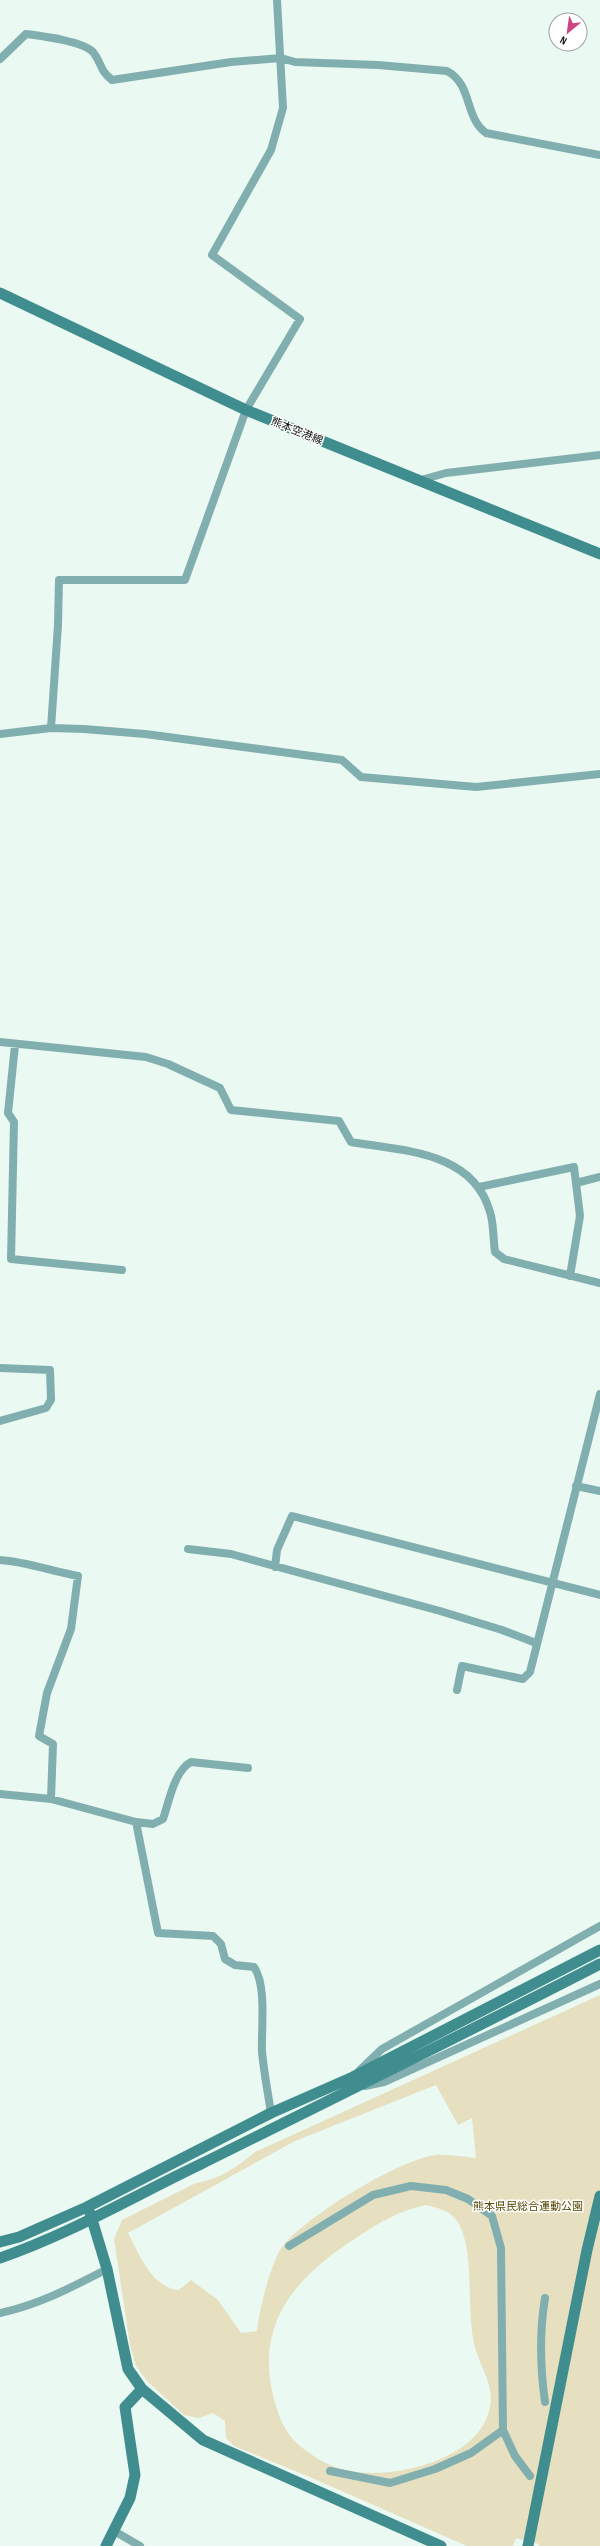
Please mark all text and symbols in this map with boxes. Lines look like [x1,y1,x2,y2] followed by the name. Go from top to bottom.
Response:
[548,12,588,52] north arrow
[558,33,569,47] text: N
[269,415,325,447] street label: 熊本空港線
[473,2200,583,2213] park label: 熊本県民総合運動公園

